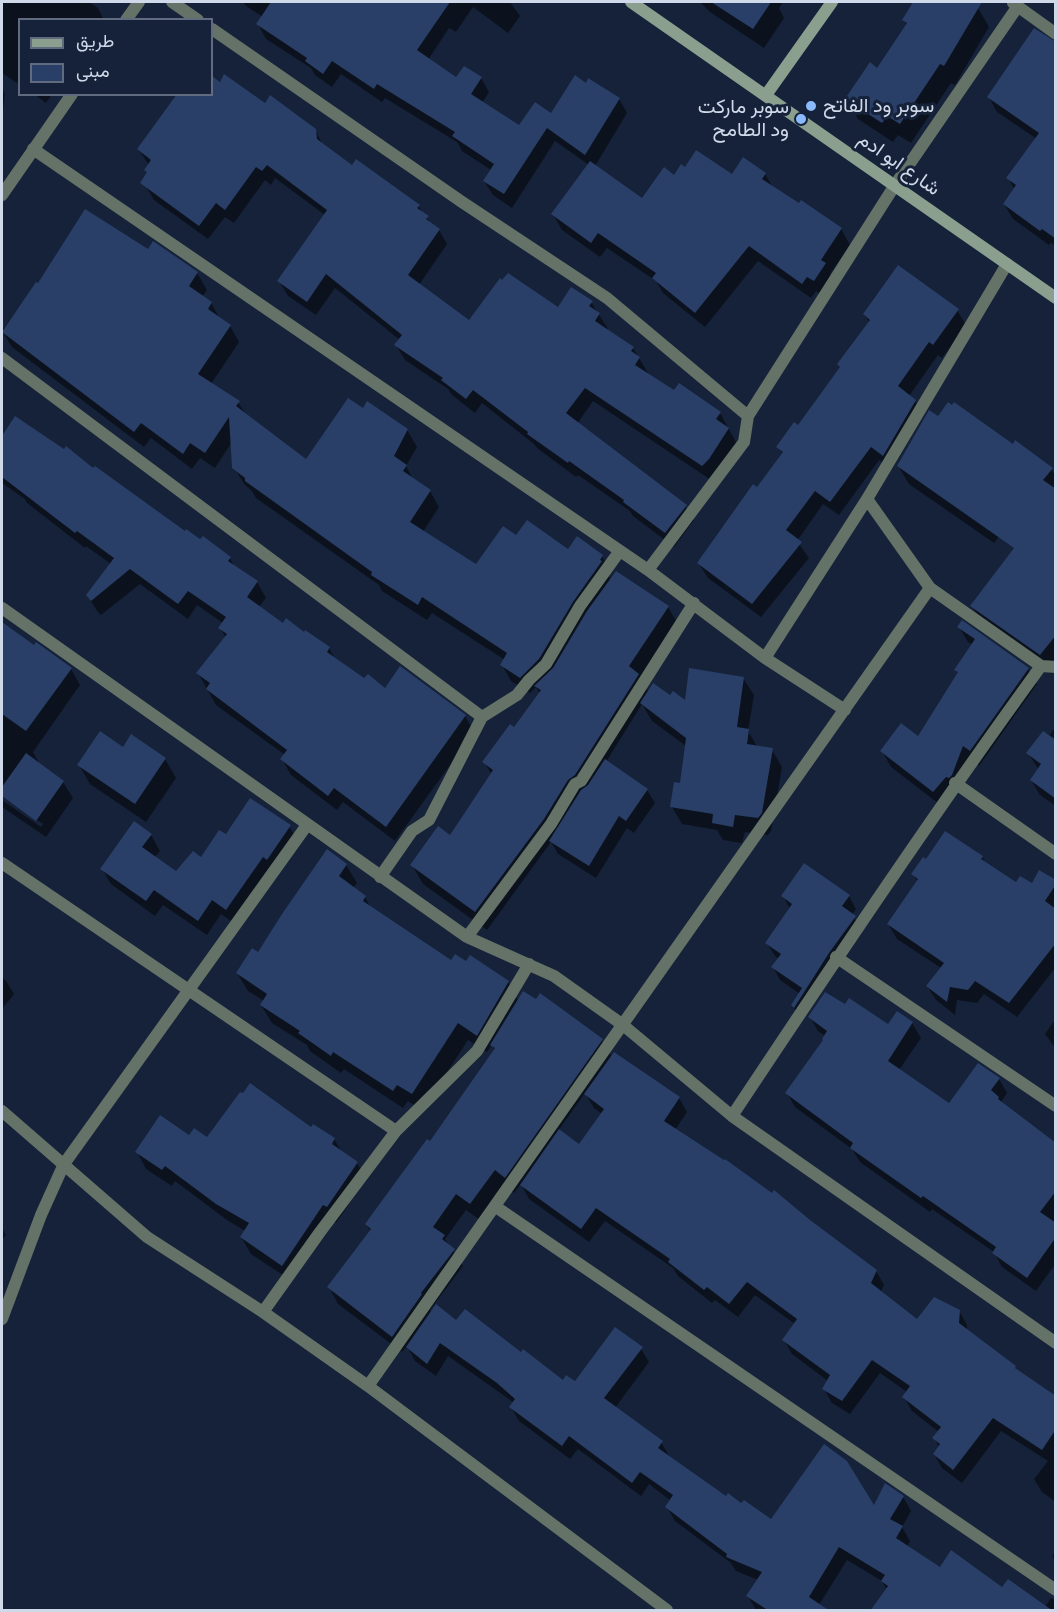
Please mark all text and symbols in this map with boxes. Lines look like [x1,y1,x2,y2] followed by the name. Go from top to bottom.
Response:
[18,18,213,96] legend
[76,30,114,52] text: طريق
[76,60,110,82] text: مبنى
[823,94,934,118] place label: سوبر ود الفاتح
[698,95,789,142] place label: سوبر ماركت ود الطامح
[804,99,818,113] marker: سوبر ود الفاتح
[794,112,808,126] marker: سوبر ماركت ود الطامح
[853,127,945,201] street label: شارع ابو ادم

